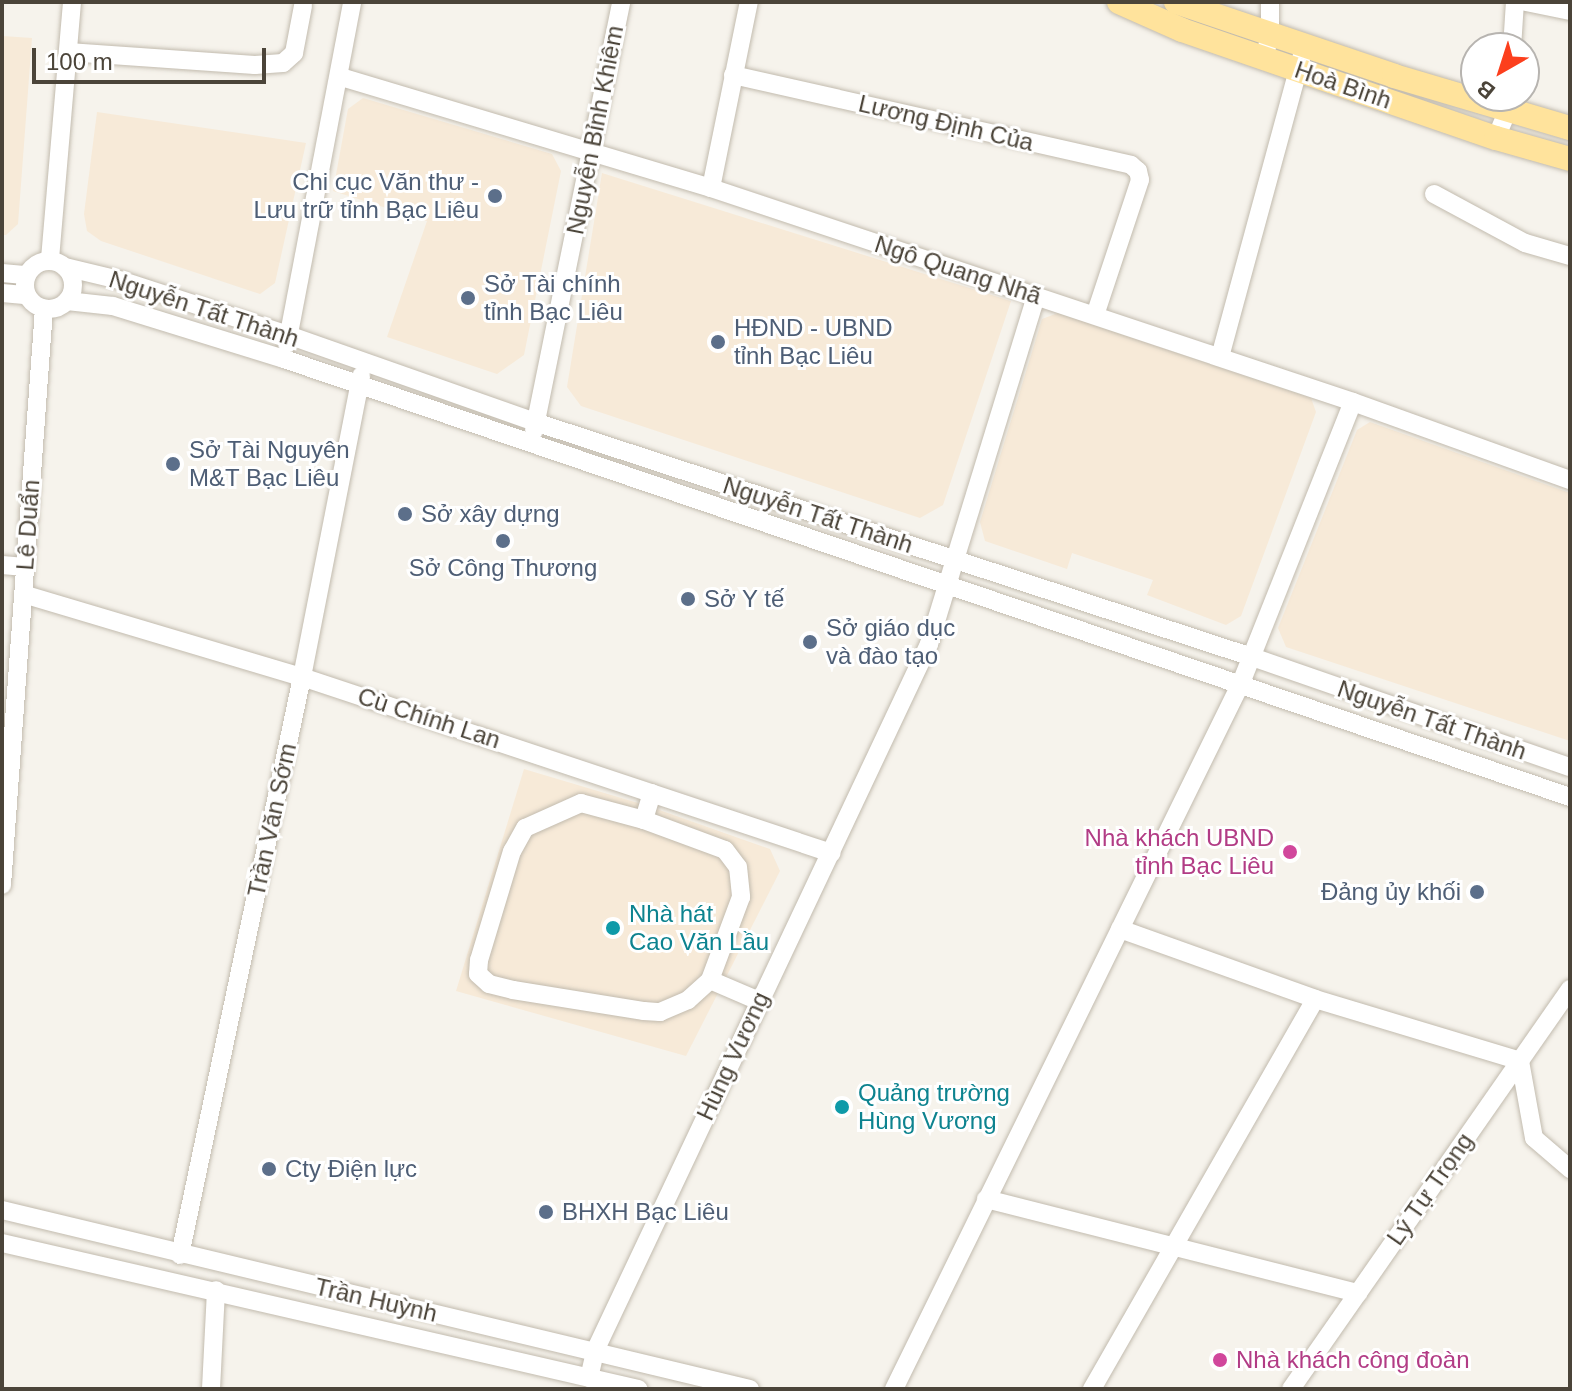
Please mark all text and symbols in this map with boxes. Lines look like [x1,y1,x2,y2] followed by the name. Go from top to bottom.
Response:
[561,23,629,237] street label: Nguyễn Bỉnh Khiêm
[36,32,270,82] scale bar
[1460,32,1540,112] north arrow
[46,48,113,75] text: 100 m
[1291,55,1395,115] street label: Hoà Bình
[1472,75,1500,104] text: B
[856,89,1036,157] street label: Lương Định Của
[253,168,479,224] place label: Chi cục Văn thư - Lưu trữ tỉnh Bạc Liêu
[486,187,504,205] marker: Chi cục Văn thư - Lưu trữ tỉnh Bạc Liêu
[871,230,1045,310] street label: Ngô Quang Nhã
[105,265,303,353] street label: Nguyễn Tất Thành
[484,270,623,326] place label: Sở Tài chính tỉnh Bạc Liêu
[459,289,477,307] marker: Sở Tài chính tỉnh Bạc Liêu
[734,314,893,370] place label: HĐND - UBND tỉnh Bạc Liêu
[709,333,727,351] marker: HĐND - UBND tỉnh Bạc Liêu
[189,436,350,492] place label: Sở Tài Nguyên M&T Bạc Liêu
[164,455,182,473] marker: Sở Tài Nguyên M&T Bạc Liêu
[719,471,917,559] street label: Nguyễn Tất Thành
[10,479,46,571] street label: Lê Duẩn
[421,500,560,528] place label: Sở xây dựng
[396,505,414,523] marker: Sở xây dựng
[494,532,512,550] marker: Sở Công Thương
[409,554,597,582] place label: Sở Công Thương
[704,585,785,613] place label: Sở Y tế
[679,590,697,608] marker: Sở Y tế
[826,614,955,670] place label: Sở giáo dục và đào tạo
[801,633,819,651] marker: Sở giáo dục và đào tạo
[1333,674,1531,766] street label: Nguyễn Tất Thành
[354,681,504,755] street label: Cù Chính Lan
[242,741,302,899] street label: Trần Văn Sớm
[1085,824,1274,880] place label: Nhà khách UBND tỉnh Bạc Liêu
[1281,843,1299,861] marker: Nhà khách UBND tỉnh Bạc Liêu
[1321,878,1461,906] place label: Đảng ủy khối
[1468,883,1486,901] marker: Đảng ủy khối
[629,900,769,956] place label: Nhà hát Cao Văn Lầu
[604,919,622,937] marker: Nhà hát Cao Văn Lầu
[691,987,775,1125] street label: Hùng Vương
[858,1079,1010,1135] place label: Quảng trường Hùng Vương
[833,1098,851,1116] marker: Quảng trường Hùng Vương
[1381,1127,1479,1251] street label: Lý Tự Trọng
[285,1155,417,1183] place label: Cty Điện lực
[260,1160,278,1178] marker: Cty Điện lực
[562,1198,729,1226] place label: BHXH Bạc Liêu
[537,1203,555,1221] marker: BHXH Bạc Liêu
[312,1272,440,1328] street label: Trần Huỳnh
[1236,1346,1470,1374] place label: Nhà khách công đoàn
[1211,1351,1229,1369] marker: Nhà khách công đoàn

